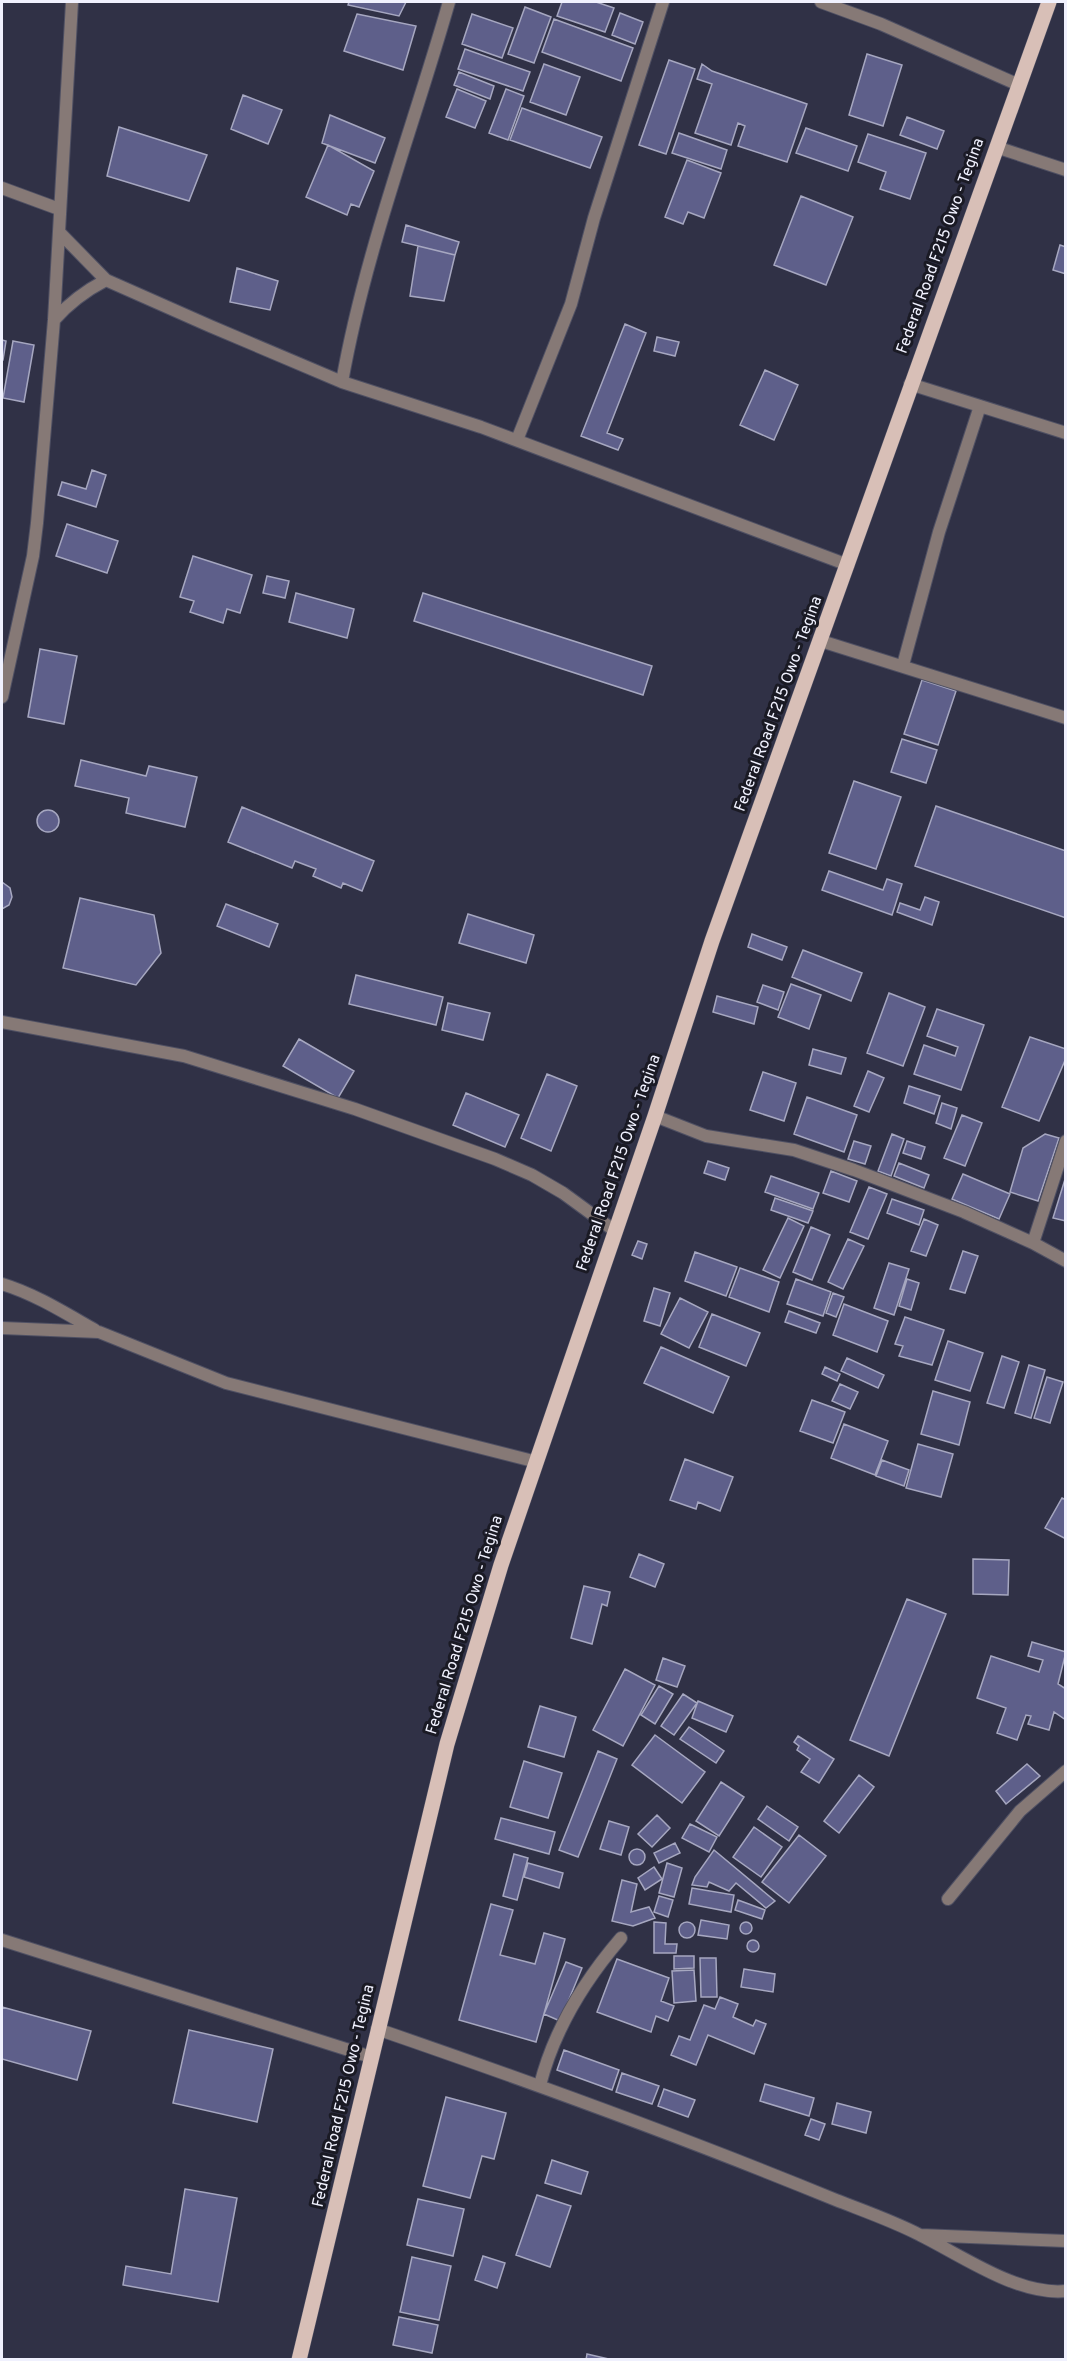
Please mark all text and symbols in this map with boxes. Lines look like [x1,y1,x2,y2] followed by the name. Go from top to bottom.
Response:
[893,135,989,357] street label: Federal Road F215 Owo - Tegina
[731,593,827,815] street label: Federal Road F215 Owo - Tegina
[572,1052,666,1274] street label: Federal Road F215 Owo - Tegina
[422,1513,508,1737] street label: Federal Road F215 Owo - Tegina
[309,1983,379,2209] street label: Federal Road F215 Owo - Tegina

